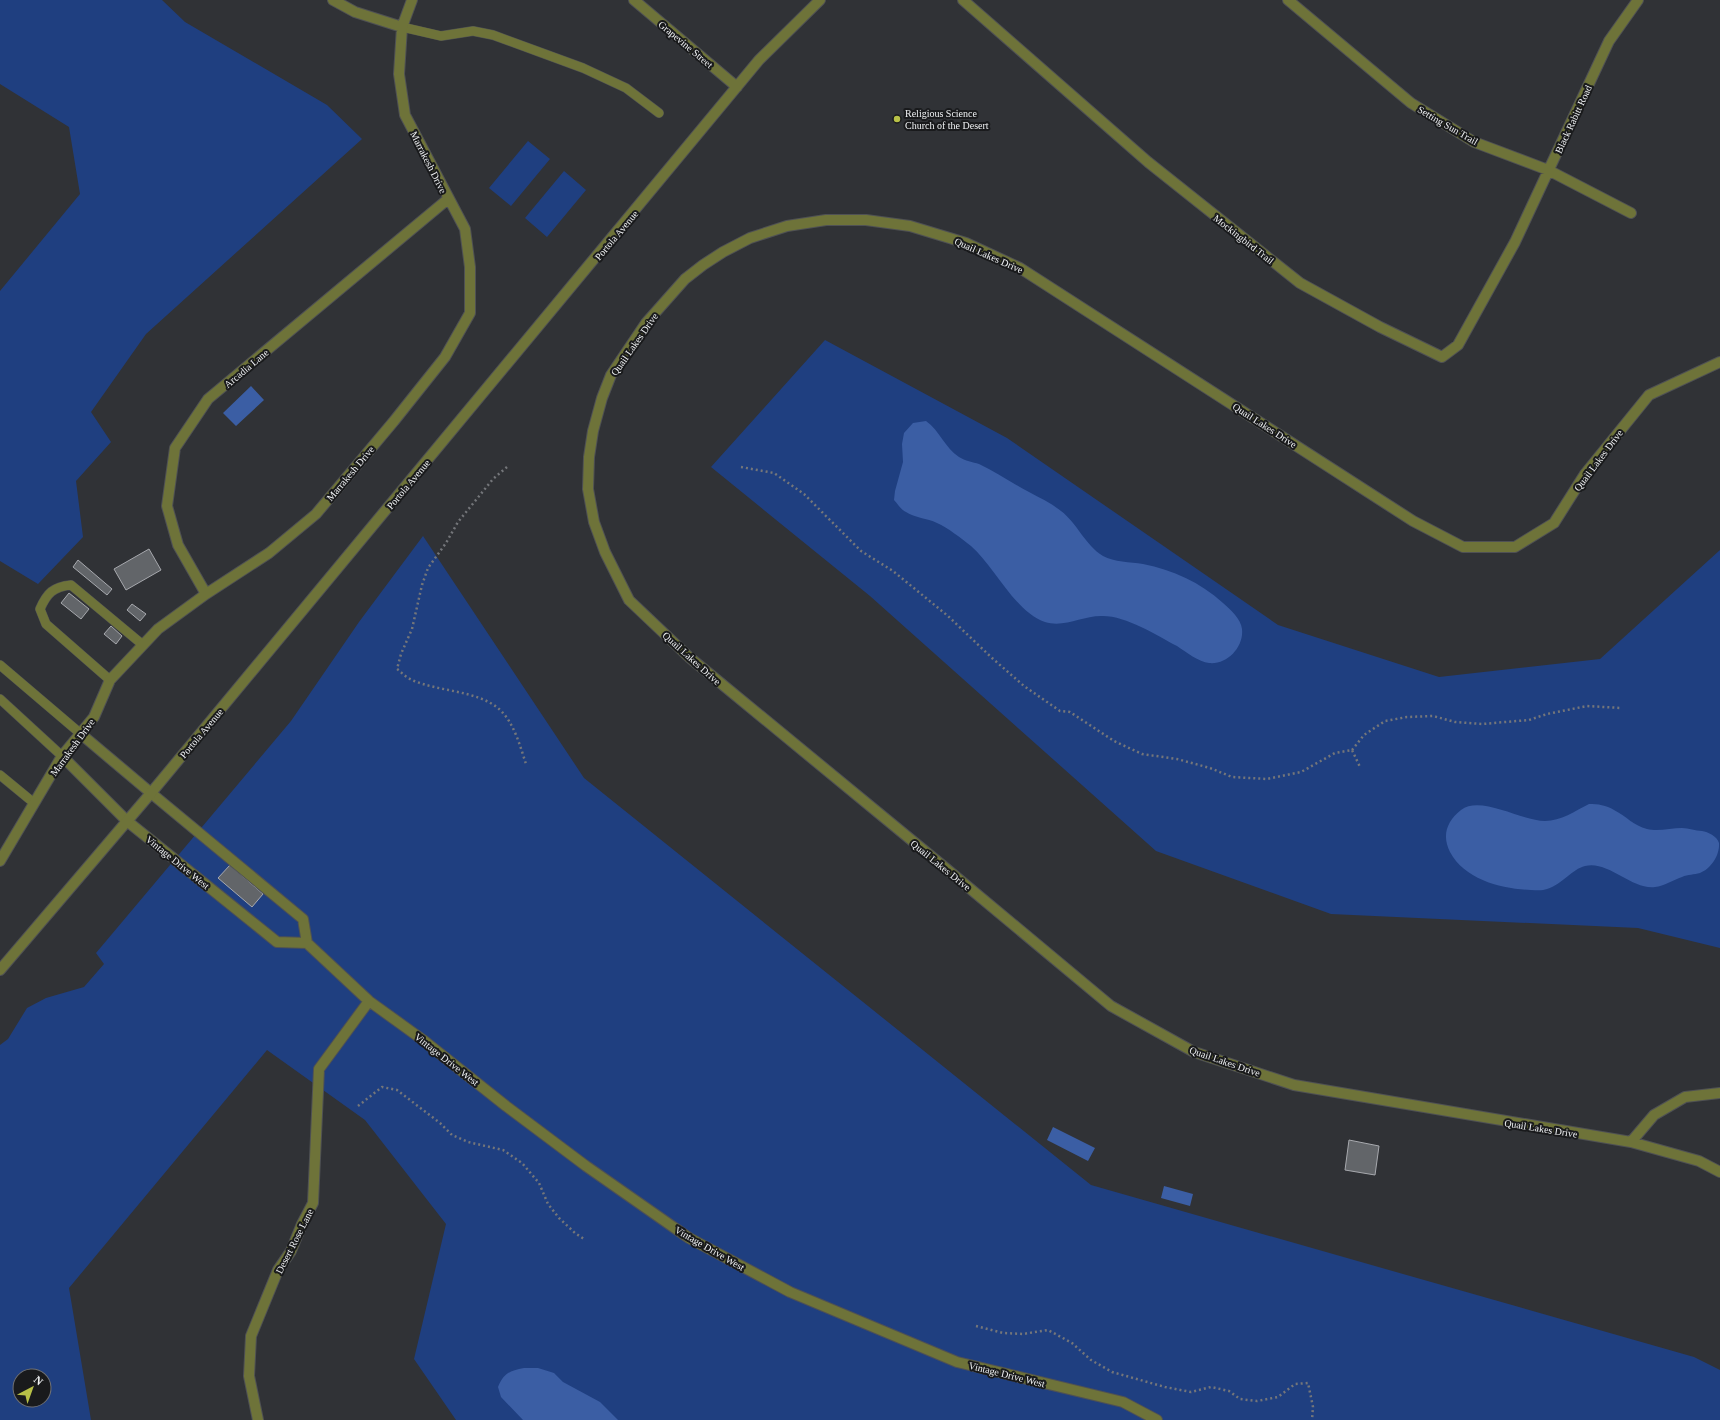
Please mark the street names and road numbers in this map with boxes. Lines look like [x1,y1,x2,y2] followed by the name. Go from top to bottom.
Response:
[656,18,715,70] street label: Grapevine Street
[1553,83,1594,155] street label: Black Rabitt Road
[1416,104,1480,147] street label: Setting Sun Trail
[408,129,449,196] street label: Marrakesh Drive
[592,208,641,262] street label: Portola Avenue
[1211,212,1276,267] street label: Mockingbird Trail
[953,235,1025,276] street label: Quail Lakes Drive
[609,310,660,378] street label: Quail Lakes Drive
[222,346,271,390] street label: Arcadia Lane
[1231,401,1299,450] street label: Quail Lakes Drive
[1572,427,1625,493] street label: Quail Lakes Drive
[324,443,377,503] street label: Marrakesh Drive
[384,457,433,511] street label: Portola Avenue
[661,630,723,688] street label: Quail Lakes Drive
[177,706,226,760] street label: Portola Avenue
[48,716,97,778] street label: Marrakesh Drive
[144,833,212,891] street label: Vintage Drive West
[909,838,973,893] street label: Quail Lakes Drive
[412,1031,481,1088] street label: Vintage Drive West
[1188,1044,1262,1079] street label: Quail Lakes Drive
[1504,1117,1579,1140] street label: Quail Lakes Drive
[273,1207,316,1275] street label: Desert Rose Lane
[673,1224,747,1273] street label: Vintage Drive West
[968,1360,1046,1389] street label: Vintage Drive West

